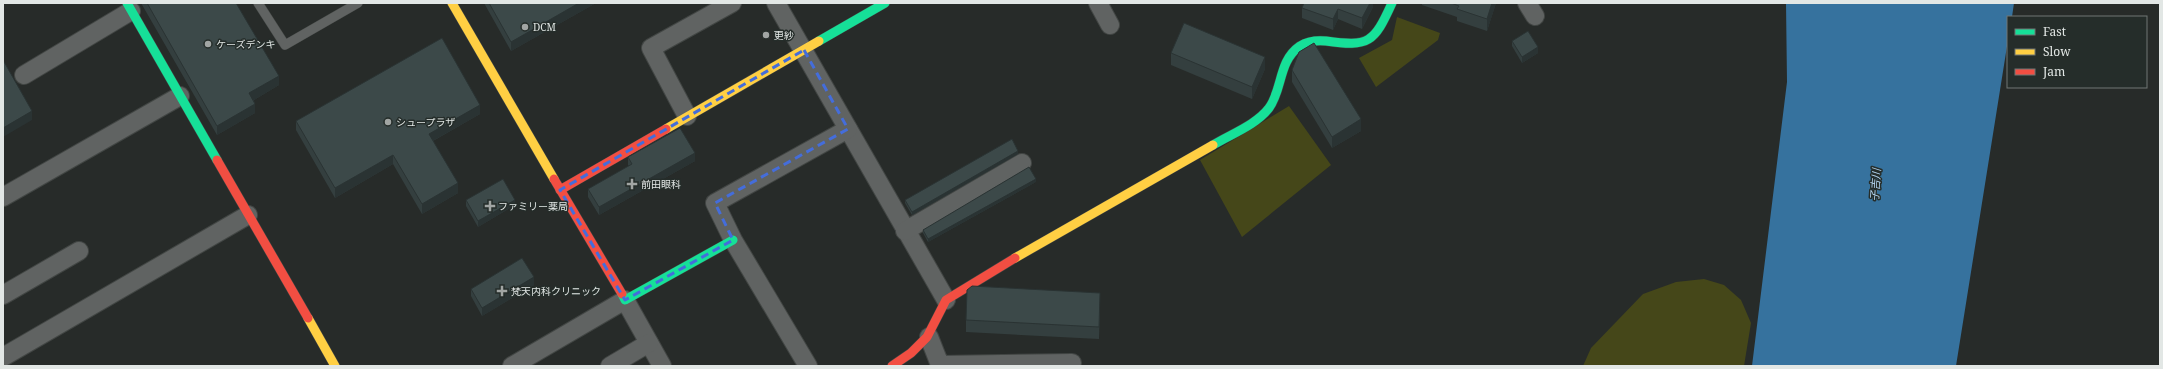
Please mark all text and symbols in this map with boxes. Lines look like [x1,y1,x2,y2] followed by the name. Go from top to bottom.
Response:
[2007,16,2147,88] legend
[533,20,556,34] place label: DCM
[520,22,530,32] marker: DCM
[2043,23,2066,40] text: Fast
[774,28,794,42] place label: 更紗
[761,30,771,40] marker: 更紗
[216,37,276,51] place label: ケーズデンキ
[203,39,213,49] marker: ケーズデンキ
[2043,43,2071,60] text: Slow
[2042,63,2065,80] text: Jam
[396,115,455,129] place label: シュープラザ
[383,117,393,127] marker: シュープラザ
[1866,167,1884,202] water label: 子吉川
[641,177,681,191] place label: 前田眼科
[626,178,638,190] marker: 前田眼科
[498,199,568,213] place label: ファミリー薬局
[485,201,495,211] marker: ファミリー薬局
[511,284,601,298] place label: 梵天内科クリニック
[496,285,508,297] marker: 梵天内科クリニック

